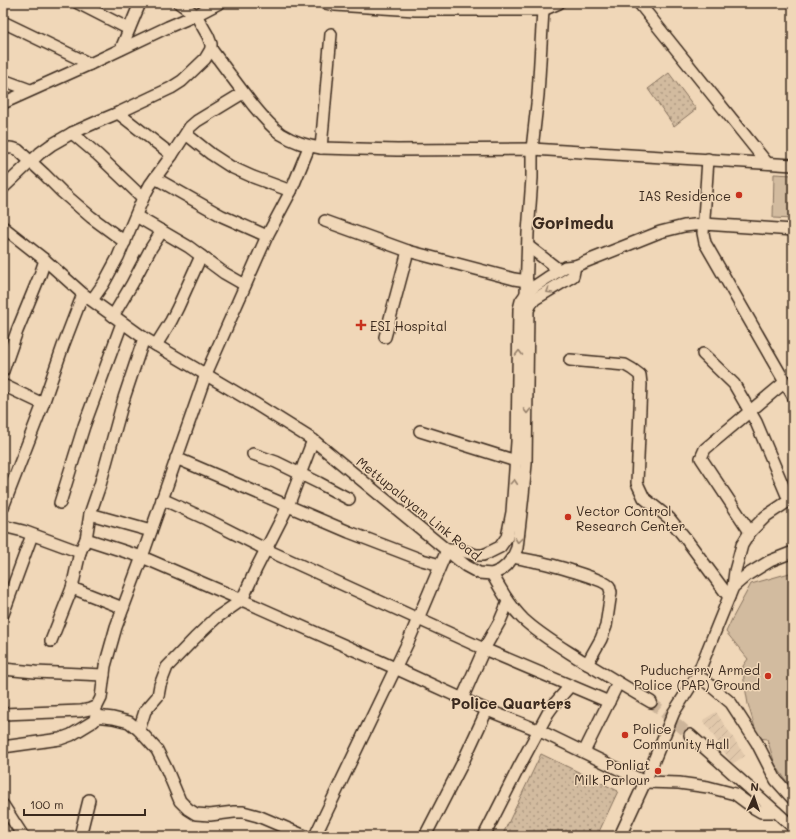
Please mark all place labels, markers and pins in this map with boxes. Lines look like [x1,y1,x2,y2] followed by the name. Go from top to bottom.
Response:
[639,187,731,204] place label: IAS Residence
[734,190,744,200] marker: IAS Residence
[370,317,447,334] place label: ESI Hospital
[355,319,367,331] marker: ESI Hospital
[576,502,685,534] place label: Vector Control Research Center
[563,512,573,522] marker: Vector Control Research Center
[634,661,760,693] place label: Puducherry Armed Police (PAP) Ground
[763,671,773,681] marker: Puducherry Armed Police (PAP) Ground
[633,720,730,752] place label: Police Community Hall
[620,730,630,740] marker: Police Community Hall
[574,756,650,788] place label: Ponliat Milk Parlour
[653,766,663,776] marker: Ponliat Milk Parlour

